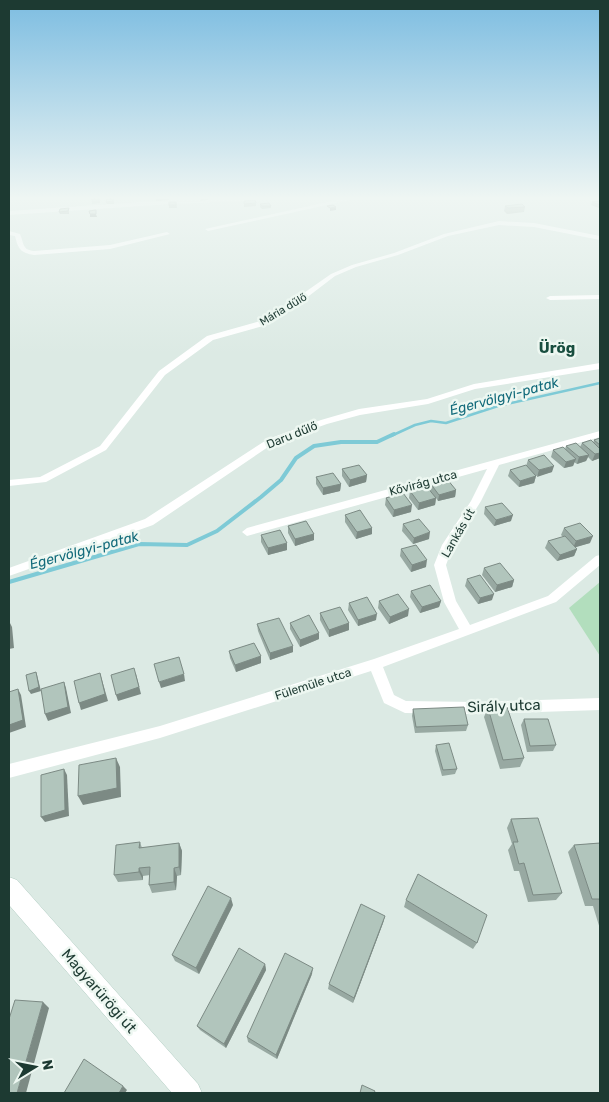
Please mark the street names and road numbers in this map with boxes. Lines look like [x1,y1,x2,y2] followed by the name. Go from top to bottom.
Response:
[257,290,309,329] street label: Mária dűlő
[264,418,320,452] street label: Daru dűlő
[388,467,458,499] street label: Kővirág utca
[438,506,478,560] street label: Lankás út
[273,665,353,703] street label: Fülemüle utca
[467,696,541,716] street label: Sirály utca
[58,945,140,1037] street label: Magyarürögi út

